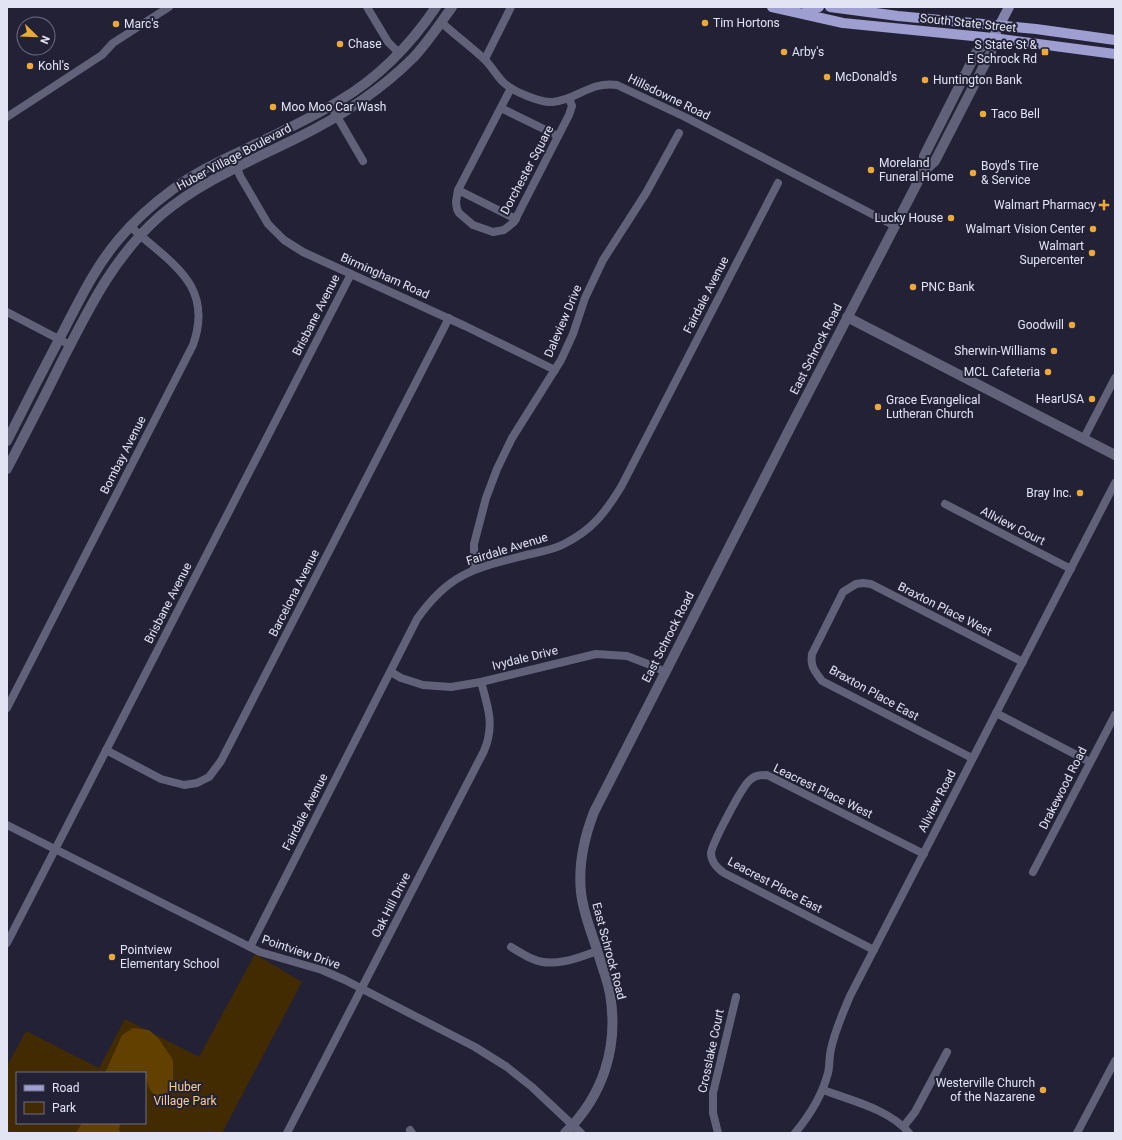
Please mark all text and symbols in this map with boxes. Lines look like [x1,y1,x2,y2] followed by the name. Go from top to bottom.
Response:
[919,11,1017,35] street label: South State Street
[16,16,56,56] north arrow
[713,16,780,30] place label: Tim Hortons
[124,17,159,31] place label: Marc's
[700,18,710,28] marker: Tim Hortons
[111,19,121,29] marker: Marc's
[37,34,52,46] text: N
[348,37,382,51] place label: Chase
[967,38,1038,66] place label: S State St & E Schrock Rd
[335,39,345,49] marker: Chase
[792,45,824,59] place label: Arby's
[779,47,789,57] marker: Arby's
[1040,47,1050,57] marker: S State St & E Schrock Rd
[38,59,70,73] place label: Kohl's
[25,61,35,71] marker: Kohl's
[835,70,897,84] place label: McDonald's
[626,71,712,123] street label: Hillsdowne Road
[822,72,832,82] marker: McDonald's
[933,73,1023,87] place label: Huntington Bank
[920,75,930,85] marker: Huntington Bank
[281,100,386,114] place label: Moo Moo Car Wash
[268,102,278,112] marker: Moo Moo Car Wash
[991,107,1040,121] place label: Taco Bell
[978,109,988,119] marker: Taco Bell
[174,121,294,193] street label: Huber Village Boulevard
[498,123,556,217] street label: Dorchester Square
[879,156,954,184] place label: Moreland Funeral Home
[981,159,1039,187] place label: Boyd's Tire & Service
[866,165,876,175] marker: Moreland Funeral Home
[968,168,978,178] marker: Boyd's Tire & Service
[994,198,1096,212] place label: Walmart Pharmacy
[1099,200,1109,210] marker: Walmart Pharmacy
[875,211,943,225] place label: Lucky House
[946,213,956,223] marker: Lucky House
[966,222,1085,236] place label: Walmart Vision Center
[1088,224,1098,234] marker: Walmart Vision Center
[1020,239,1084,267] place label: Walmart Supercenter
[1087,248,1097,258] marker: Walmart Supercenter
[339,250,431,302] street label: Birmingham Road
[681,254,731,336] street label: Fairdale Avenue
[290,272,342,358] street label: Brisbane Avenue
[921,280,976,294] place label: PNC Bank
[908,282,918,292] marker: PNC Bank
[541,283,585,359] street label: Daleview Drive
[787,301,845,397] street label: East Schrock Road
[1018,318,1064,332] place label: Goodwill
[1067,320,1077,330] marker: Goodwill
[954,344,1046,358] place label: Sherwin-Williams
[1049,346,1059,356] marker: Sherwin-Williams
[964,365,1040,379] place label: MCL Cafeteria
[1043,367,1053,377] marker: MCL Cafeteria
[1036,392,1084,406] place label: HearUSA
[886,393,980,421] place label: Grace Evangelical Lutheran Church
[1087,394,1097,404] marker: HearUSA
[873,402,883,412] marker: Grace Evangelical Lutheran Church
[97,414,149,496] street label: Bombay Avenue
[1026,486,1072,500] place label: Bray Inc.
[1075,488,1085,498] marker: Bray Inc.
[978,504,1048,548] street label: Allview Court
[464,530,550,568] street label: Fairdale Avenue
[266,547,322,639] street label: Barcelona Avenue
[142,560,194,646] street label: Brisbane Avenue
[896,579,994,639] street label: Braxton Place West
[639,589,697,685] street label: East Schrock Road
[491,643,559,673] street label: Ivydale Drive
[827,663,921,723] street label: Braxton Place East
[1036,744,1090,832] street label: Drakewood Road
[771,761,875,821] street label: Leacrest Place West
[915,767,959,835] street label: Allview Road
[280,771,330,853] street label: Fairdale Avenue
[725,854,825,916] street label: Leacrest Place East
[369,870,413,940] street label: Oak Hill Drive
[589,901,629,1001] street label: East Schrock Road
[260,932,342,972] street label: Pointview Drive
[120,943,220,971] place label: Pointview Elementary School
[107,952,117,962] marker: Pointview Elementary School
[695,1008,727,1094] street label: Crosslake Court
[16,1072,146,1124] legend
[936,1076,1035,1104] place label: Westerville Church of the Nazarene
[153,1080,218,1108] park label: Huber Village Park
[52,1081,80,1095] text: Road
[1038,1085,1048,1095] marker: Westerville Church of the Nazarene
[52,1101,77,1115] text: Park

